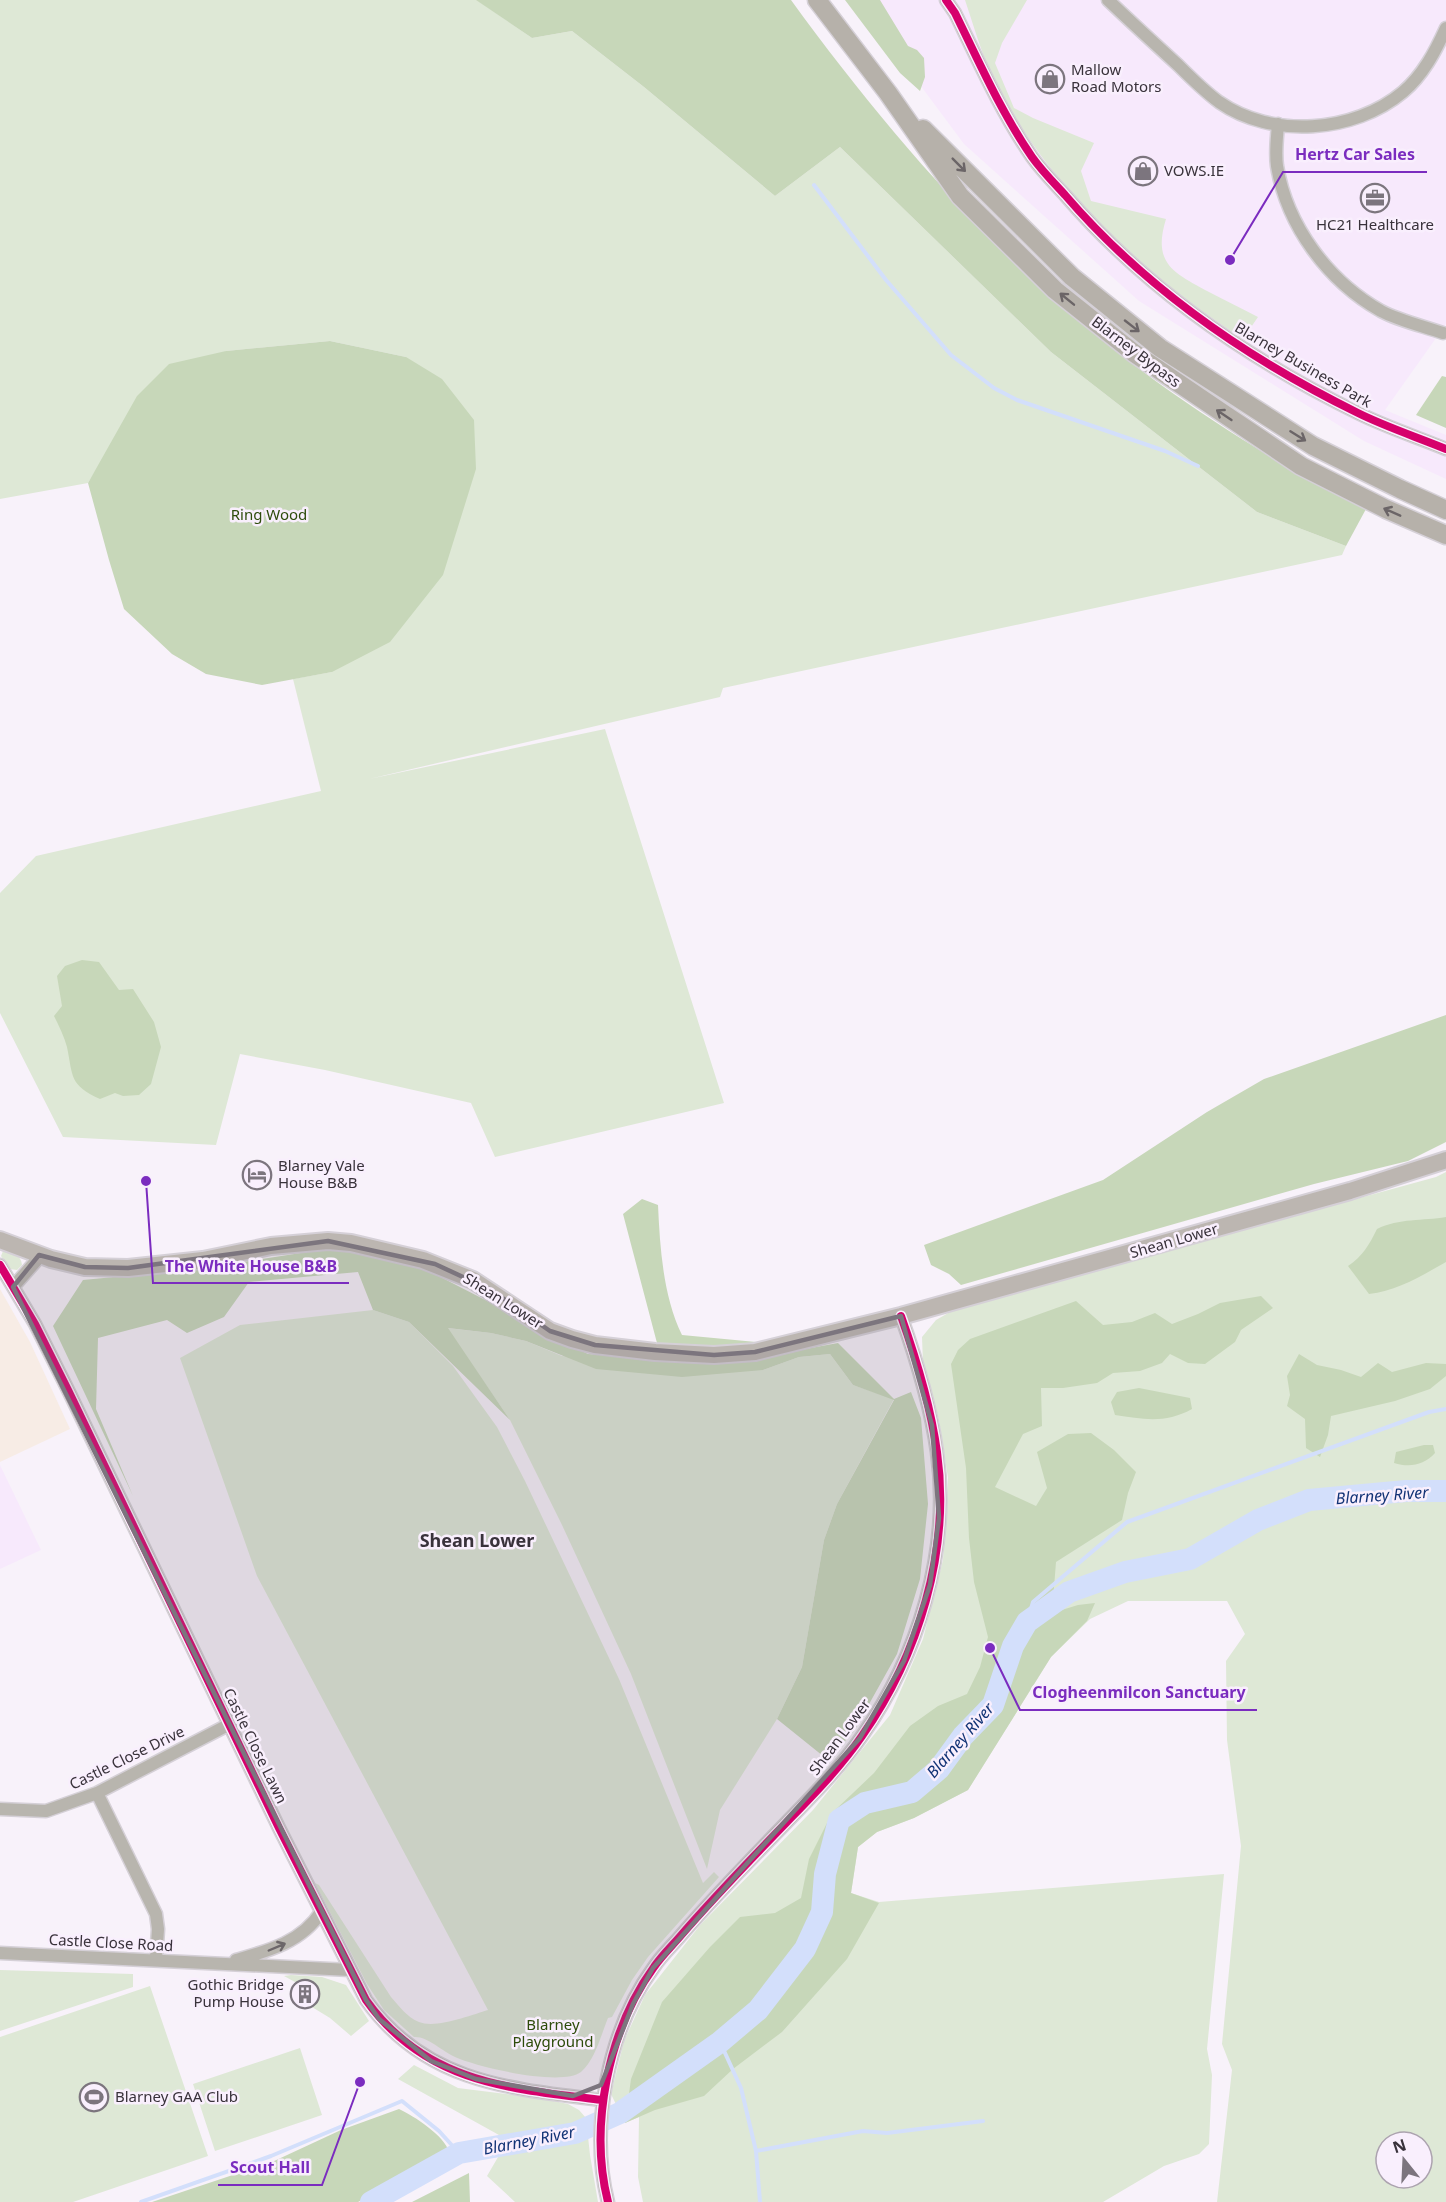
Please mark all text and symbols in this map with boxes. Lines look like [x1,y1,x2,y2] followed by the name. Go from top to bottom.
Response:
[1071,59,1162,96] place label: Mallow Road Motors
[1034,63,1066,95] shop icon: Mallow Road Motors
[1283,138,1427,172] callout: Hertz Car Sales
[1295,143,1415,165] text: Hertz Car Sales
[1127,155,1159,187] shop icon: VOWS.IE
[951,157,966,172] one-way arrow
[1164,160,1224,180] place label: VOWS.IE
[1359,182,1391,214] office icon: HC21 Healthcare
[1316,214,1434,234] place label: HC21 Healthcare
[1059,293,1075,306] one-way arrow
[1088,311,1185,391] street label: Blarney Bypass
[1231,317,1376,412] street label: Blarney Business Park
[1124,319,1140,332] one-way arrow
[1216,409,1232,421] one-way arrow
[1289,431,1306,443] one-way arrow
[231,504,307,524] park label: Ring Wood
[1384,506,1402,517] one-way arrow
[278,1155,365,1192] place label: Blarney Vale House B&B
[241,1159,273,1191] hotel icon: Blarney Vale House B&B
[1127,1218,1220,1262] street label: Shean Lower
[153,1249,349,1283] callout: The White House B&B
[165,1255,337,1277] text: The White House B&B
[460,1268,547,1333] street label: Shean Lower
[1335,1481,1430,1509] water label: Blarney River
[420,1528,534,1552] district label: Shean Lower
[1020,1676,1257,1710] callout: Clogheenmilcon Sanctuary
[1032,1681,1247,1703] text: Clogheenmilcon Sanctuary
[219,1685,293,1807] street label: Castle Close Lawn
[804,1694,874,1779] street label: Shean Lower
[921,1697,999,1782] water label: Blarney River
[66,1721,187,1794] street label: Castle Close Drive
[48,1929,174,1955] street label: Castle Close Road
[267,1941,285,1952] one-way arrow
[188,1974,284,2011] place label: Gothic Bridge Pump House
[289,1978,321,2010] building icon: Gothic Bridge Pump House
[513,2014,593,2051] park label: Blarney Playground
[78,2081,110,2113] sports icon: Blarney GAA Club
[115,2086,238,2106] place label: Blarney GAA Club
[481,2120,577,2160] water label: Blarney River
[1374,2130,1434,2190] north arrow
[1390,2133,1409,2158] text: N
[218,2151,322,2185] callout: Scout Hall
[230,2156,310,2178] text: Scout Hall

